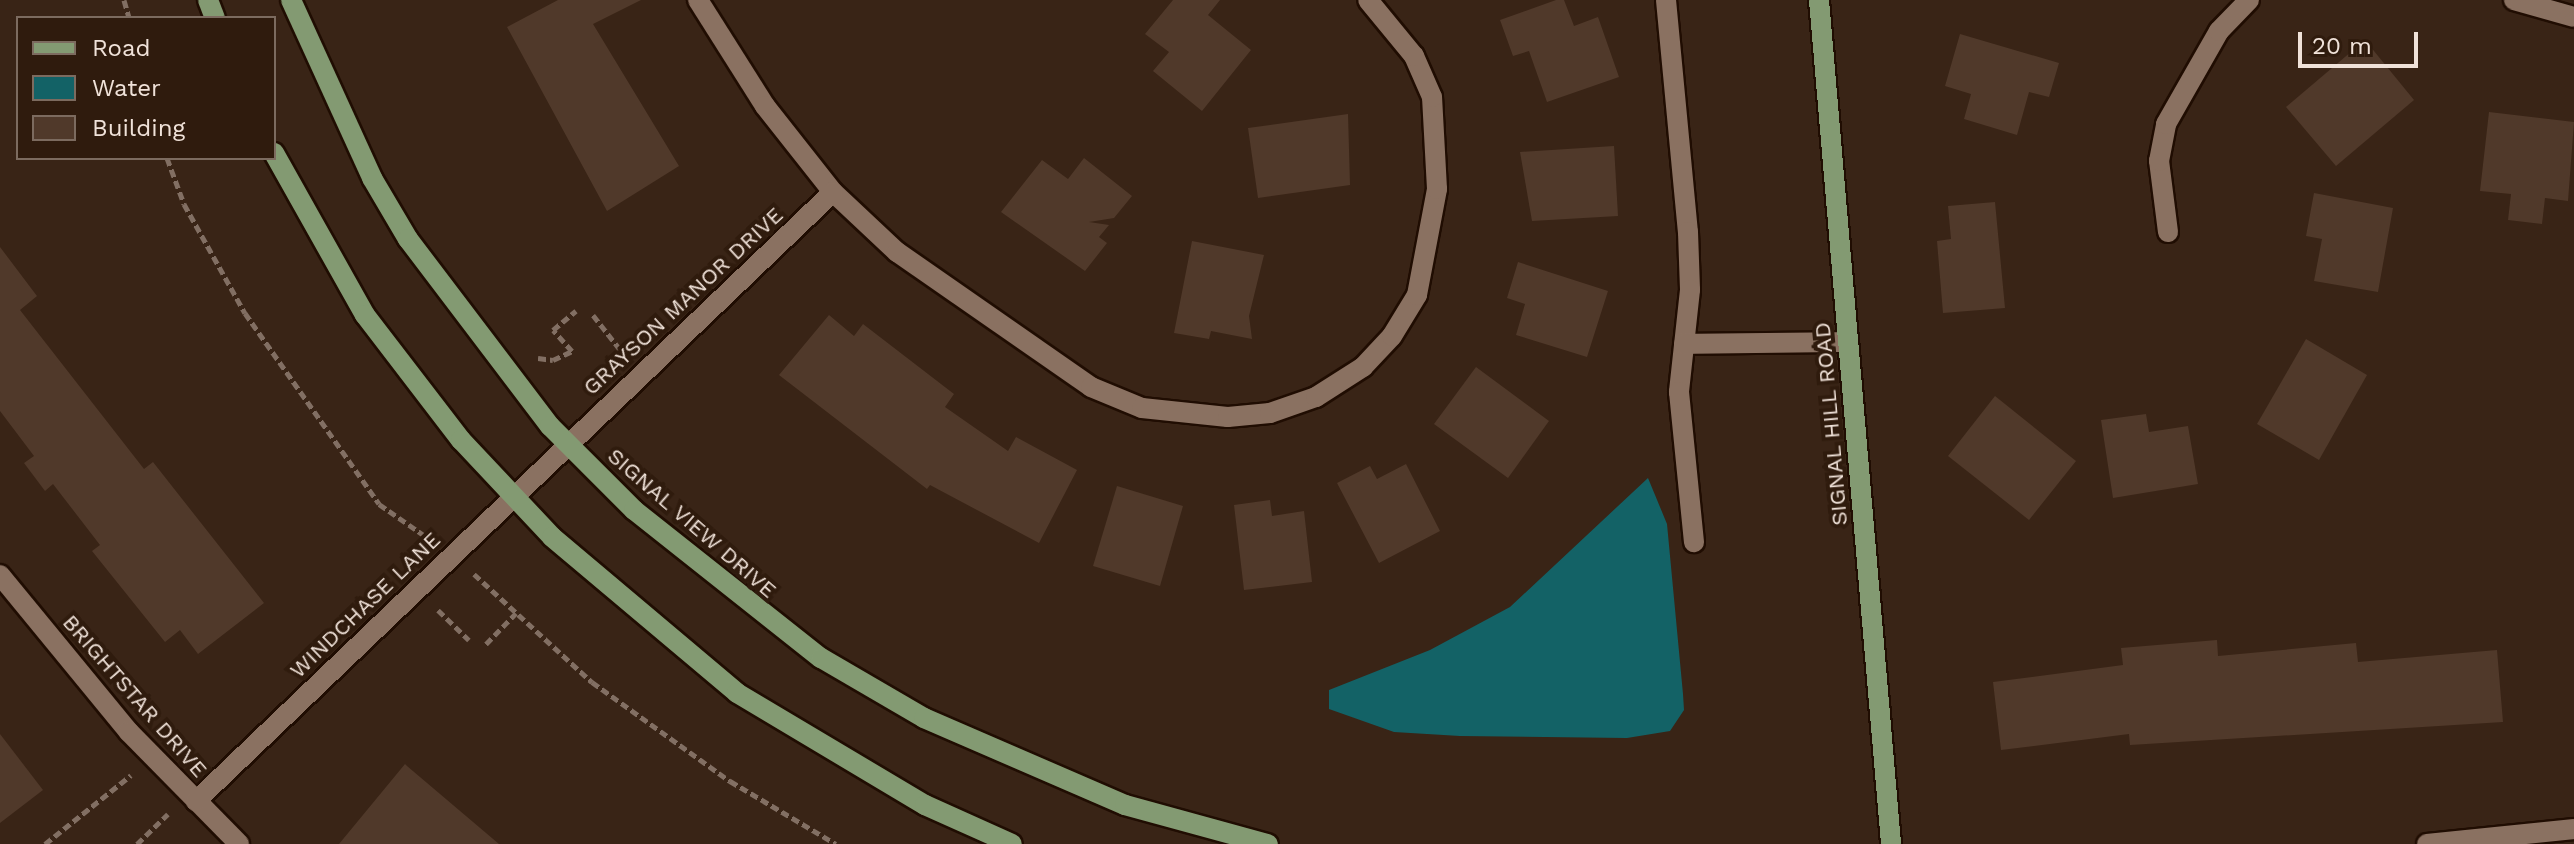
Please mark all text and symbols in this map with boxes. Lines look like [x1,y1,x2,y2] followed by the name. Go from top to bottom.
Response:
[16,16,276,160] legend
[2302,16,2422,66] scale bar
[2312,32,2372,60] text: 20 m
[92,34,151,62] text: Road
[92,74,161,102] text: Water
[92,114,185,142] text: Building
[578,202,788,400] street label: GRAYSON MANOR DRIVE
[1809,321,1853,527] street label: SIGNAL HILL ROAD
[602,442,782,604] street label: SIGNAL VIEW DRIVE
[284,526,446,684] street label: WINDCHASE LANE
[57,609,213,783] street label: BRIGHTSTAR DRIVE

